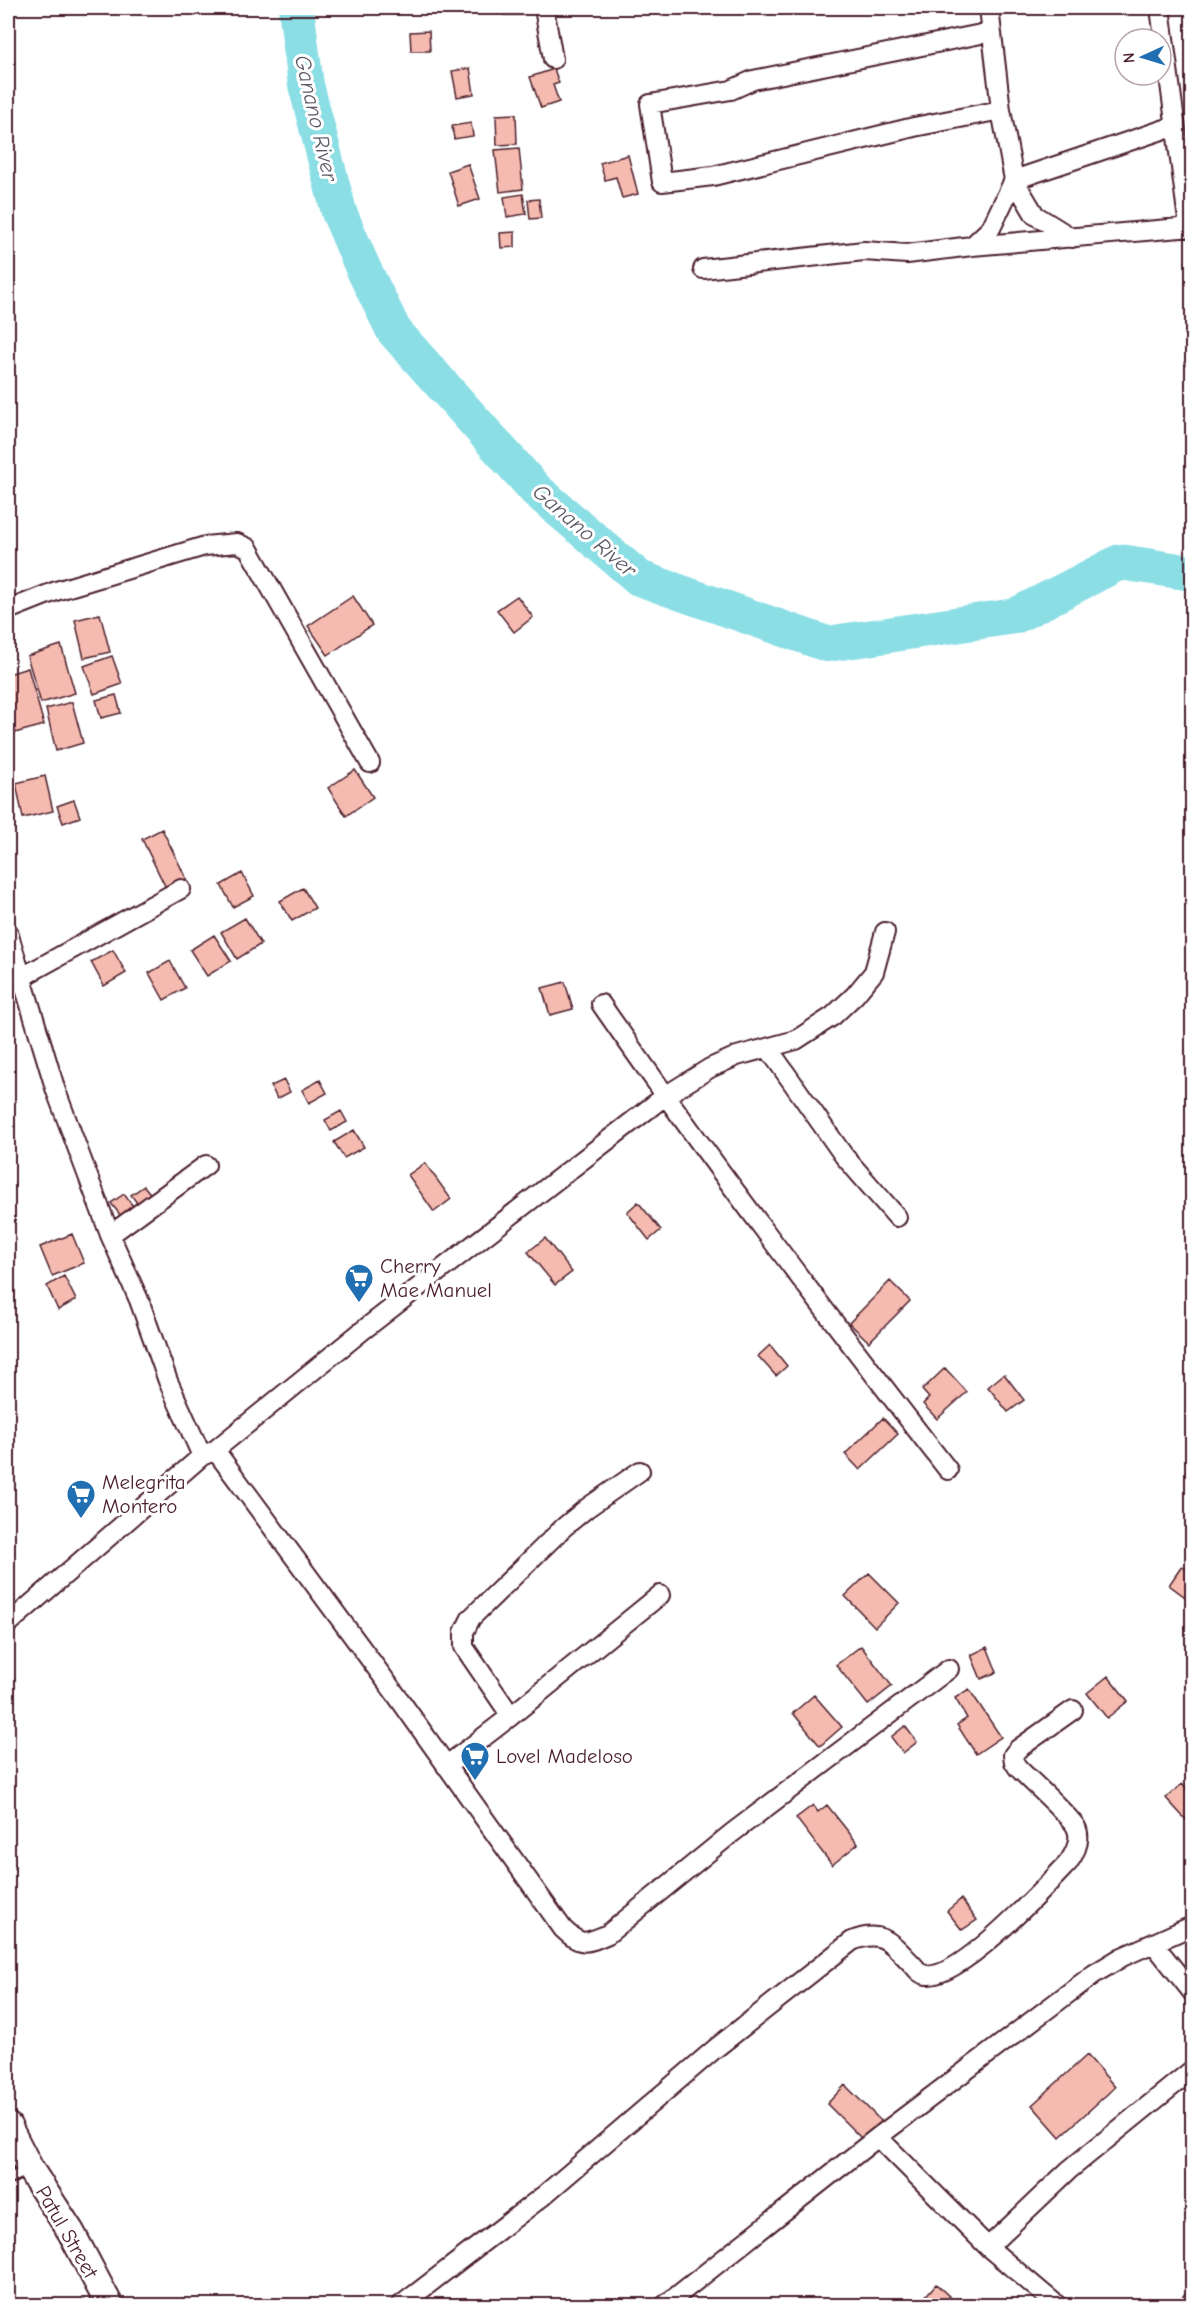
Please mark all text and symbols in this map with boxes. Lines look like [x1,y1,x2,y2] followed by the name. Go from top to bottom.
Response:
[1113,27,1173,87] north arrow
[1120,52,1138,64] text: N
[289,53,343,185] water label: Ganano River
[527,479,642,584] water label: Ganano River
[380,1254,492,1302] place label: Cherry Mae Manuel
[343,1262,375,1304] supermarket icon: Cherry Mae Manuel
[102,1470,186,1518] place label: Melegrita Montero
[65,1478,97,1520] supermarket icon: Melegrita Montero
[459,1740,491,1782] supermarket icon: Lovel Madeloso
[496,1744,633,1768] place label: Lovel Madeloso
[31,2182,104,2283] street label: Patul Street

